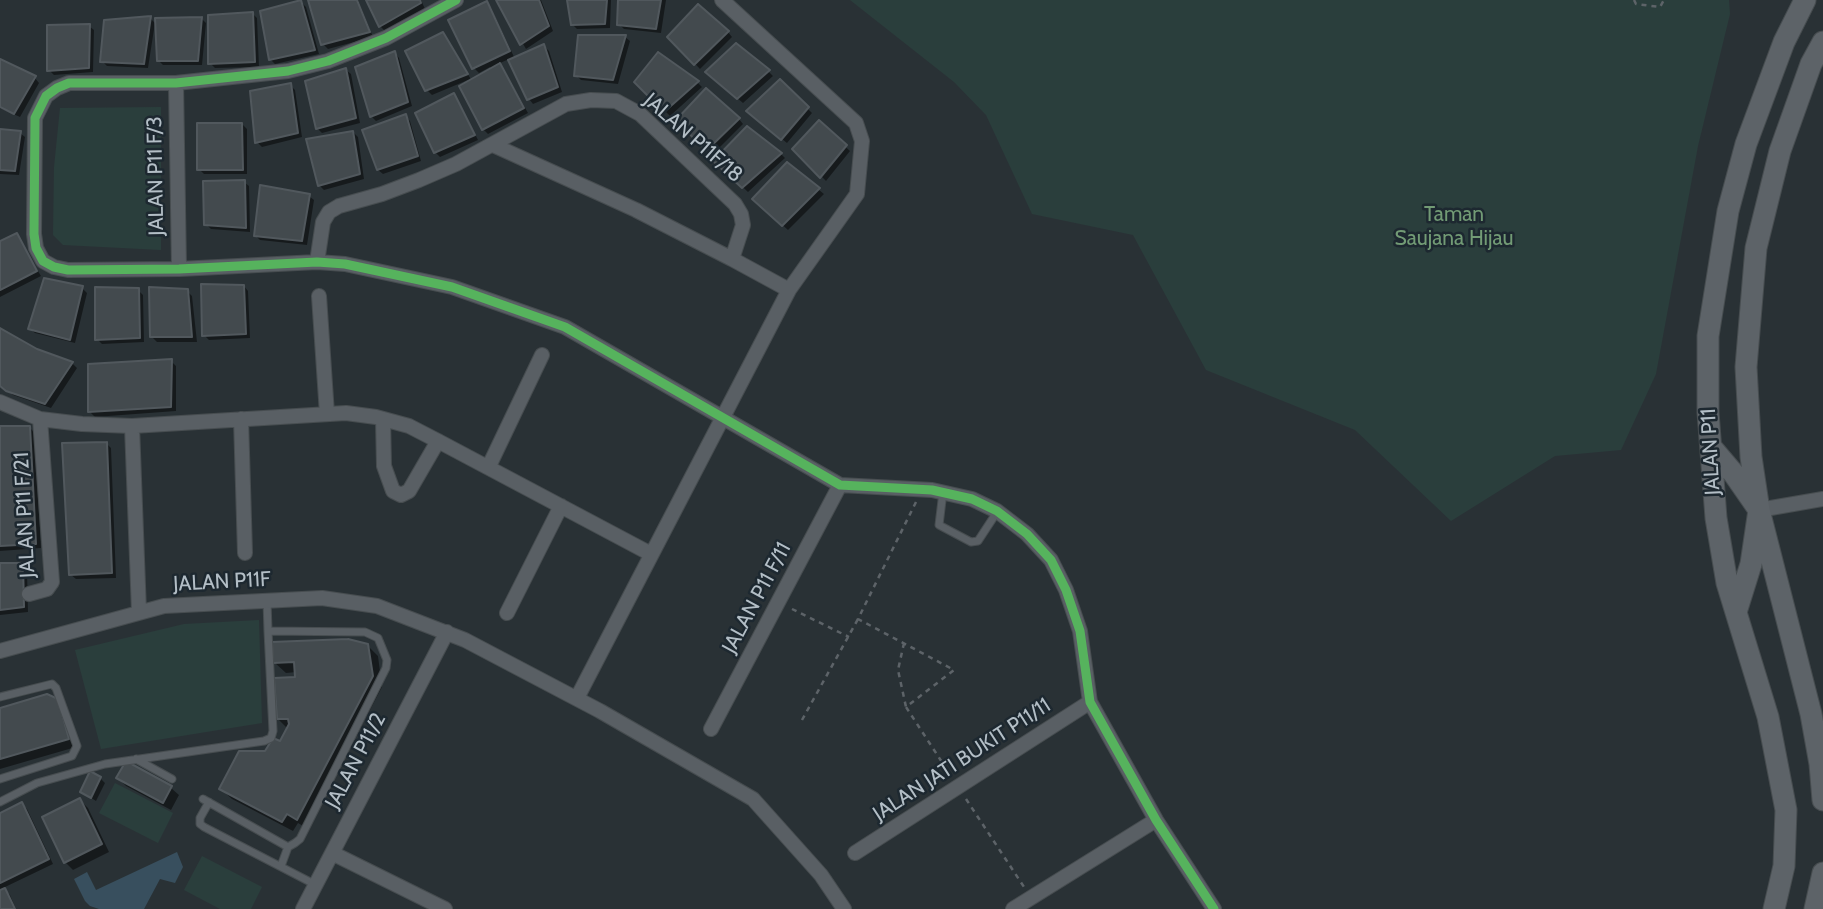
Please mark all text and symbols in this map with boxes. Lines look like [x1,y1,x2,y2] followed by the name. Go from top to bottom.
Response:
[638,88,748,188] street label: JALAN P11F/18
[142,116,170,236] street label: JALAN P11 F/3
[1394,202,1514,252] park label: Taman Saujana Hijau
[1696,408,1726,496] street label: JALAN P11
[9,451,41,579] street label: JALAN P11 F/21
[717,538,797,658] street label: JALAN P11 F/11
[172,567,272,597] street label: JALAN P11F
[868,693,1056,827] street label: JALAN JATI BUKIT P11/11
[320,709,392,813] street label: JALAN P11/2

